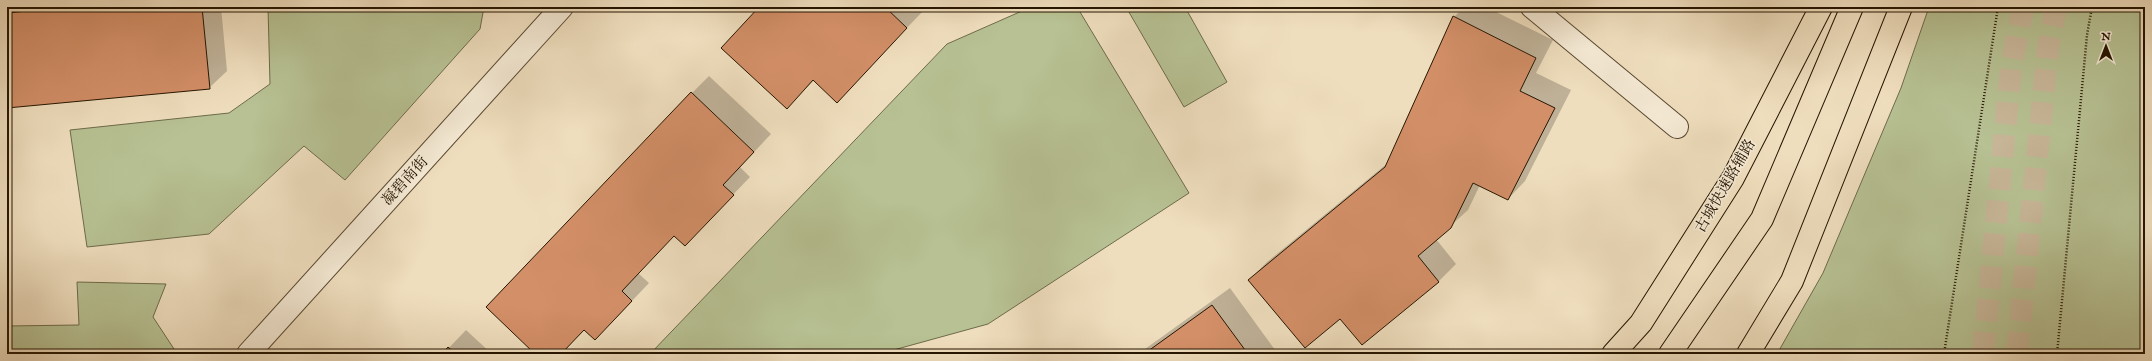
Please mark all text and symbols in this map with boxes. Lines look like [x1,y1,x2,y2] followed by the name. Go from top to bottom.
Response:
[2086,26,2126,66] north arrow
[2100,30,2111,44] text: N
[1691,136,1759,236] street label: 古城快速路辅路
[378,152,432,210] street label: 凝碧南街

